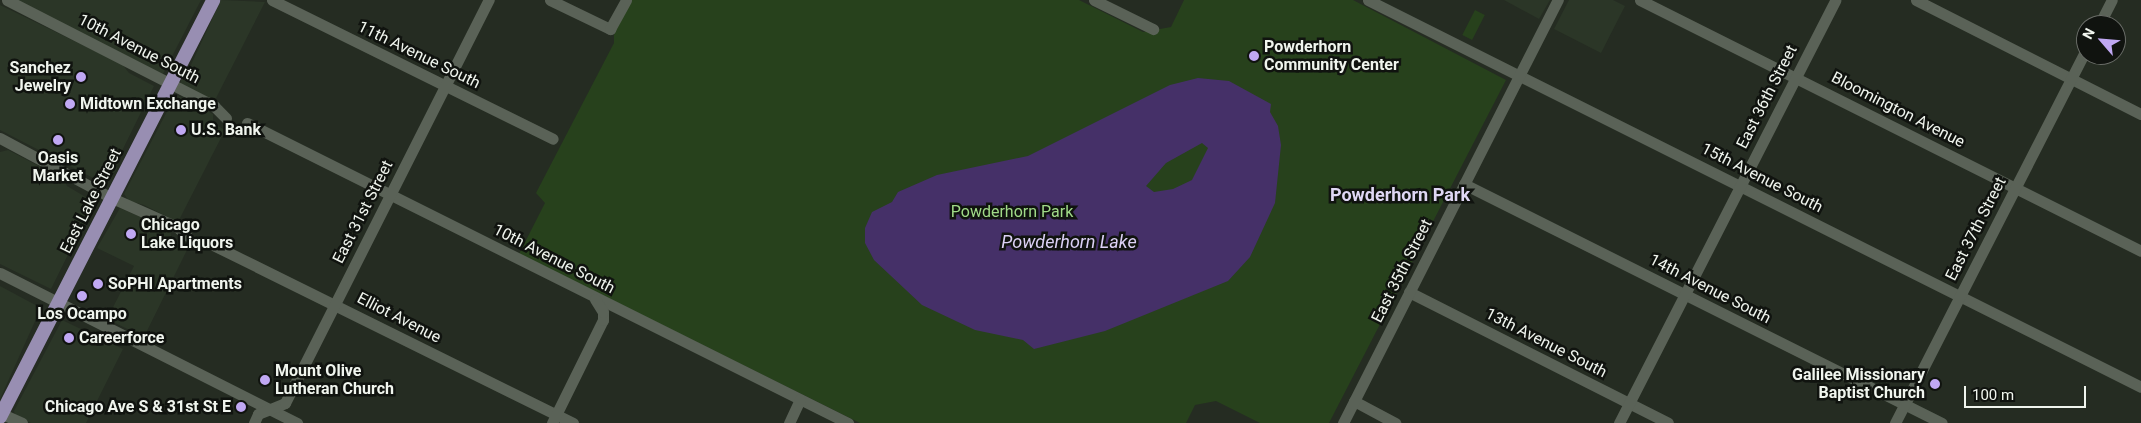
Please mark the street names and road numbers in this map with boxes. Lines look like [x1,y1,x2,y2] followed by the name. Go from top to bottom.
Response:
[75,10,203,88] street label: 10th Avenue South
[355,17,483,93] street label: 11th Avenue South
[1733,42,1801,152] street label: East 36th Street
[1828,68,1968,152] street label: Bloomington Avenue
[1698,139,1826,217] street label: 15th Avenue South
[56,145,126,257] street label: East Lake Street
[329,157,397,267] street label: East 31st Street
[1942,174,2010,284] street label: East 37th Street
[1368,216,1436,326] street label: East 35th Street
[490,220,618,298] street label: 10th Avenue South
[1646,250,1774,328] street label: 14th Avenue South
[354,289,444,347] street label: Elliot Avenue
[1482,304,1610,382] street label: 13th Avenue South

